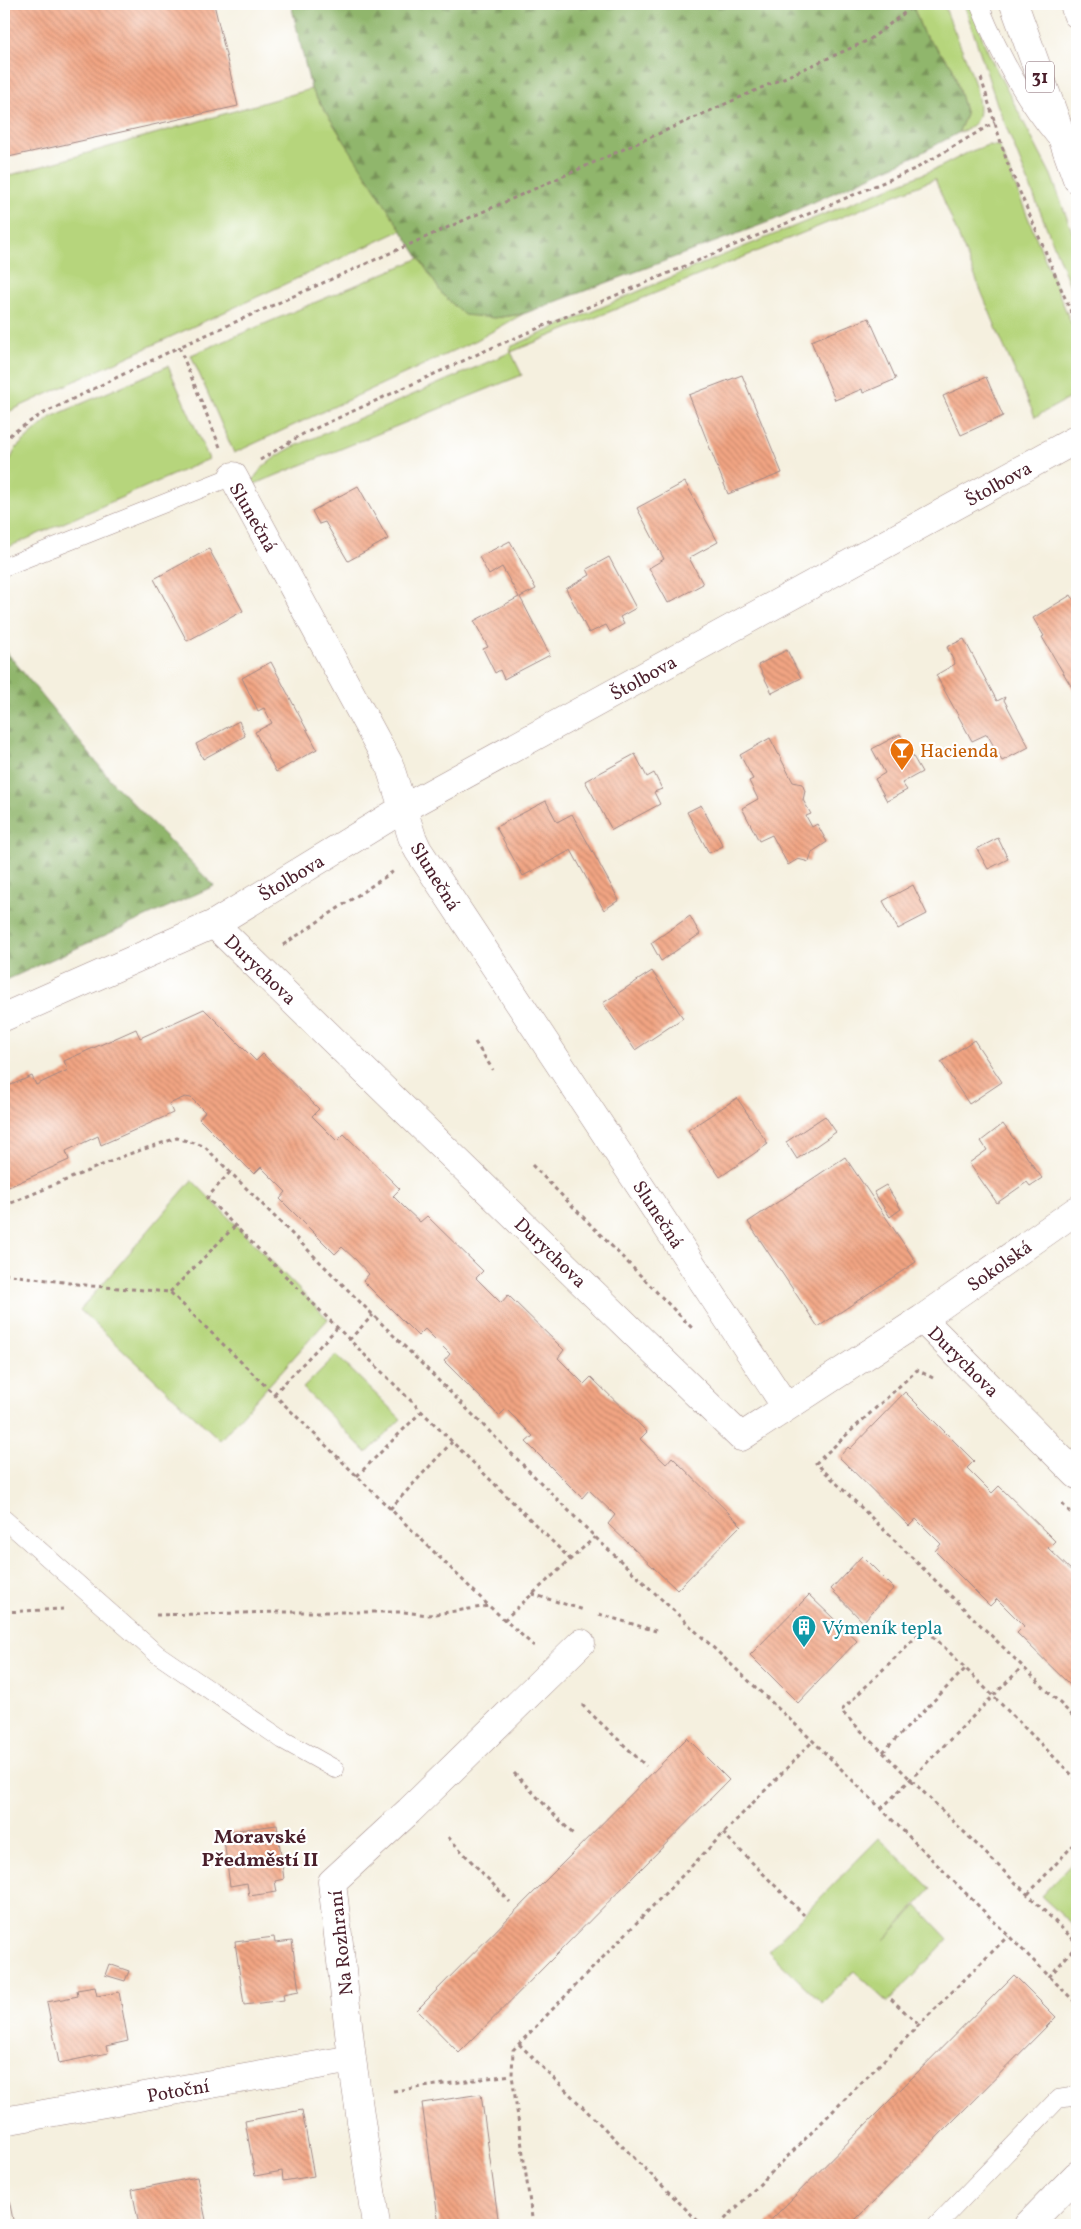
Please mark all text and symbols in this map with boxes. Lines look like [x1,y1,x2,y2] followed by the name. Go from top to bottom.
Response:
[1026,62,1054,92] road number: 31
[961,456,1037,514] street label: Štolbova
[222,478,283,558] street label: Slunečná
[606,650,682,708] street label: Štolbova
[889,737,915,771] bar icon: Hacienda
[920,739,999,765] place label: Hacienda
[403,838,466,916] street label: Slunečná
[254,849,330,908] street label: Štolbova
[218,929,302,1012] street label: Durychova
[626,1176,689,1254] street label: Slunečná
[508,1212,592,1295] street label: Durychova
[962,1235,1038,1299] street label: Sokolská
[921,1321,1004,1404] street label: Durychova
[791,1614,817,1648] building icon: Výmeník tepla
[822,1616,942,1642] place label: Výmeník tepla
[202,1824,318,1875] district label: Moravské Předměstí II
[324,1889,360,1997] street label: Na Rozhraní
[145,2074,212,2110] street label: Potoční

